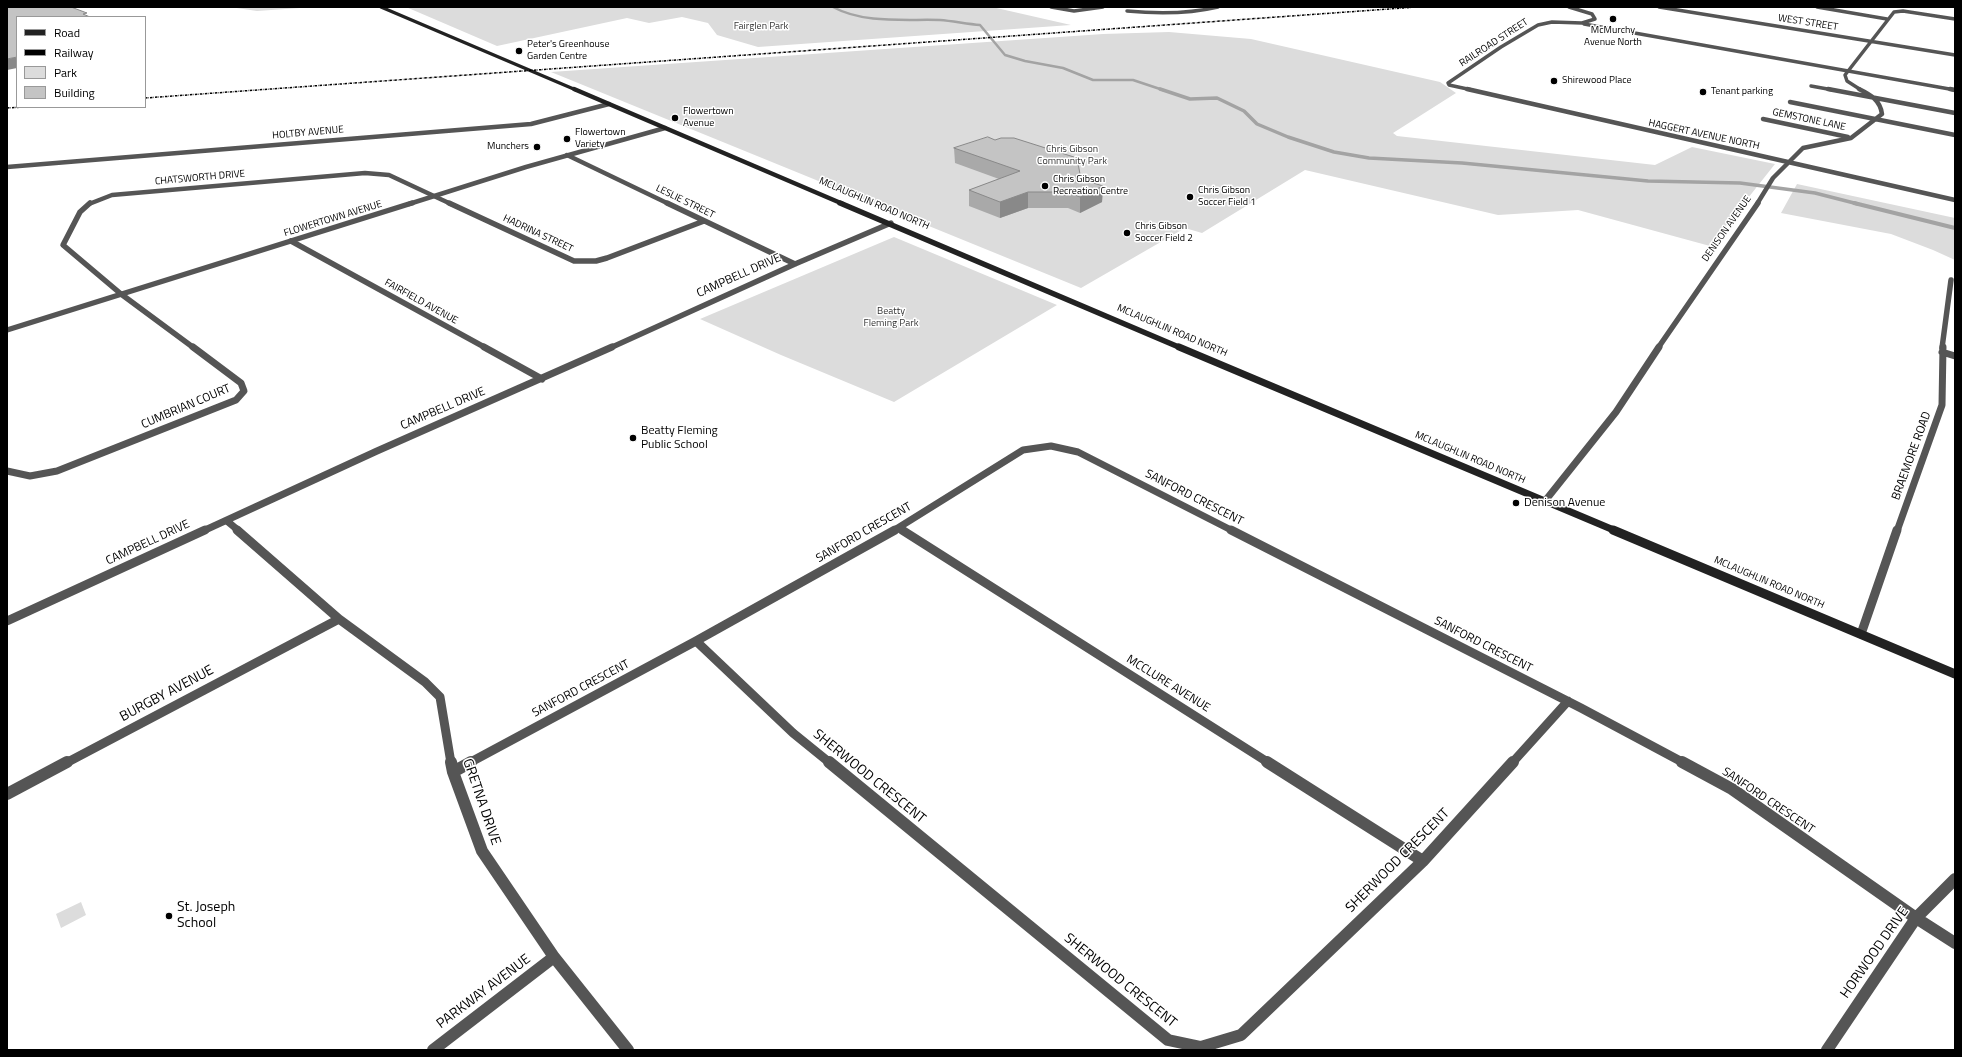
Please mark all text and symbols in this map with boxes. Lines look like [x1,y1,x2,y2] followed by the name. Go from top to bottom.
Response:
[1777,12,1839,34] street label: WEST STREET
[1608,14,1618,24] marker: McMurchy Avenue North
[16,16,146,108] legend
[1457,16,1531,70] street label: RAILROAD STREET
[734,21,788,33] park label: Fairglen Park
[54,23,80,42] text: Road
[1584,25,1642,48] place label: McMurchy Avenue North
[527,39,609,62] place label: Peter's Greenhouse Garden Centre
[54,43,94,62] text: Railway
[514,46,524,56] marker: Peter's Greenhouse Garden Centre
[54,63,77,82] text: Park
[1562,75,1632,87] place label: Shirewood Place
[1549,76,1559,86] marker: Shirewood Place
[54,83,95,102] text: Building
[1711,86,1773,98] place label: Tenant parking
[1698,87,1708,97] marker: Tenant parking
[683,106,734,130] place label: Flowertown Avenue
[1771,106,1847,134] street label: GEMSTONE LANE
[670,113,680,123] marker: Flowertown Avenue
[1647,117,1761,153] street label: HAGGERT AVENUE NORTH
[272,124,344,142] street label: HOLTBY AVENUE
[575,127,626,150] place label: Flowertown Variety
[562,134,572,144] marker: Flowertown Variety
[487,141,529,153] place label: Munchers
[532,142,542,152] marker: Munchers
[1037,144,1107,168] park label: Chris Gibson Community Park
[154,168,246,188] street label: CHATSWORTH DRIVE
[1053,174,1128,198] place label: Chris Gibson Recreation Centre
[817,175,931,233] street label: MCLAUGHLIN ROAD NORTH
[1040,181,1050,191] marker: Chris Gibson Recreation Centre
[654,183,716,221] street label: LESLIE STREET
[1198,185,1256,208] place label: Chris Gibson Soccer Field 1
[1185,192,1195,202] marker: Chris Gibson Soccer Field 1
[1700,194,1754,264] street label: DENISON AVENUE
[282,198,384,240] street label: FLOWERTOWN AVENUE
[501,213,575,255] street label: HADRINA STREET
[1135,221,1193,244] place label: Chris Gibson Soccer Field 2
[1122,228,1132,238] marker: Chris Gibson Soccer Field 2
[695,251,783,301] street label: CAMPBELL DRIVE
[382,277,460,327] street label: FAIRFIELD AVENUE
[1115,302,1229,360] street label: MCLAUGHLIN ROAD NORTH
[863,306,919,330] park label: Beatty Fleming Park
[139,382,233,432] street label: CUMBRIAN COURT
[398,385,488,433] street label: CAMPBELL DRIVE
[1889,410,1935,502] street label: BRAEMORE ROAD
[641,424,718,452] place label: Beatty Fleming Public School
[1413,429,1527,487] street label: MCLAUGHLIN ROAD NORTH
[628,433,638,443] marker: Beatty Fleming Public School
[1143,467,1245,529] street label: SANFORD CRESCENT
[1524,496,1605,510] place label: Denison Avenue
[1511,498,1521,508] marker: Denison Avenue
[814,500,914,566] street label: SANFORD CRESCENT
[104,517,192,569] street label: CAMPBELL DRIVE
[1712,554,1826,612] street label: MCLAUGHLIN ROAD NORTH
[1432,614,1534,676] street label: SANFORD CRESCENT
[1124,652,1212,716] street label: MCCLURE AVENUE
[530,657,632,721] street label: SANFORD CRESCENT
[117,662,217,726] street label: BURGBY AVENUE
[809,726,929,828] street label: SHERWOOD CRESCENT
[458,757,504,847] street label: GRETNA DRIVE
[1719,765,1817,837] street label: SANFORD CRESCENT
[1343,806,1453,916] street label: SHERWOOD CRESCENT
[177,900,235,932] place label: St. Joseph School
[1837,904,1913,1002] street label: HORWOOD DRIVE
[164,911,174,921] marker: St. Joseph School
[1060,930,1180,1032] street label: SHERWOOD CRESCENT
[434,951,534,1033] street label: PARKWAY AVENUE

